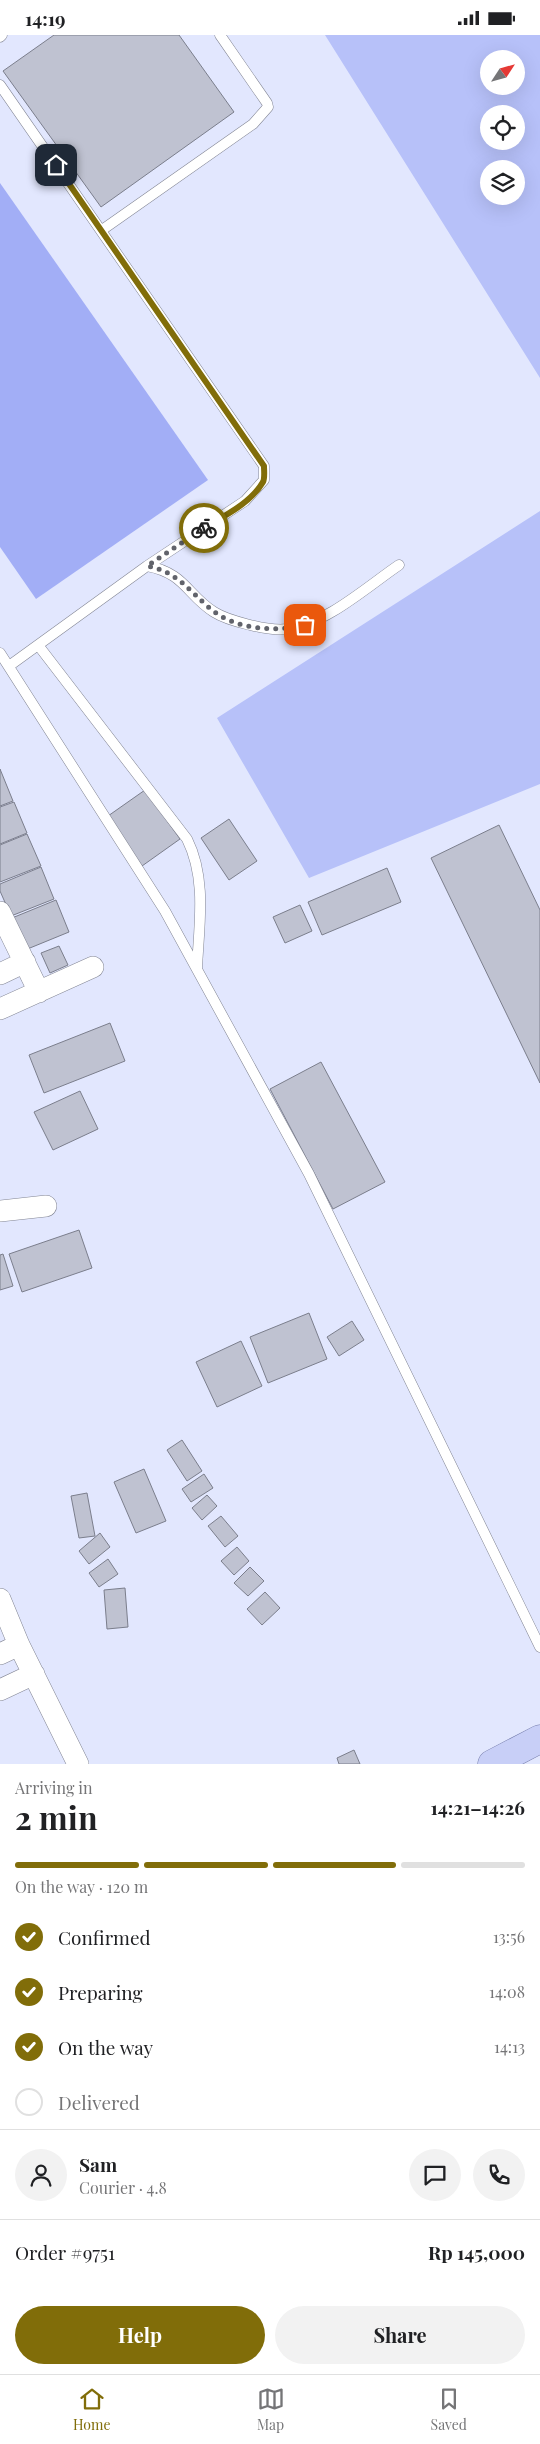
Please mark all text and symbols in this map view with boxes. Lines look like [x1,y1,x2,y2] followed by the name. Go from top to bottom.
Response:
[25,5,66,31] text: 14:19
[480,50,525,95] north arrow
[480,50,525,205] map controls
[480,105,525,150] button: locate
[35,144,77,186] pin
[42,151,70,179] icon: home
[480,160,525,205] button: layers
[179,503,229,553] courier
[190,514,218,542] icon: bike
[284,604,326,646] pin
[291,611,319,639] icon: bag
[15,1777,93,1798] text: Arriving in
[430,1794,525,1820] text: 14:21–14:26
[15,1795,98,1838] text: 2 min
[15,1876,148,1897] text: On the way · 120 m
[15,1923,43,1951] icon: check
[58,1924,151,1950] text: Confirmed
[493,1926,525,1947] text: 13:56
[15,1978,43,2006] icon: check
[58,1979,143,2005] text: Preparing
[489,1981,525,2002] text: 14:08
[15,2033,43,2061] icon: check
[58,2034,153,2060] text: On the way
[494,2036,525,2057] text: 14:13
[58,2089,140,2115] text: Delivered
[15,2149,67,2201] button: person
[409,2149,461,2201] button: chat
[473,2149,525,2201] button: phone
[79,2151,117,2177] text: Sam
[79,2177,167,2198] text: Courier · 4.8
[15,2239,115,2265] text: Order #9751
[428,2239,525,2265] text: Rp 145,000
[15,2306,265,2364] button: Help
[275,2306,525,2364] button: Share
[73,2385,111,2434] tab: Home
[257,2385,285,2434] tab: Map
[431,2385,467,2434] tab: Saved

